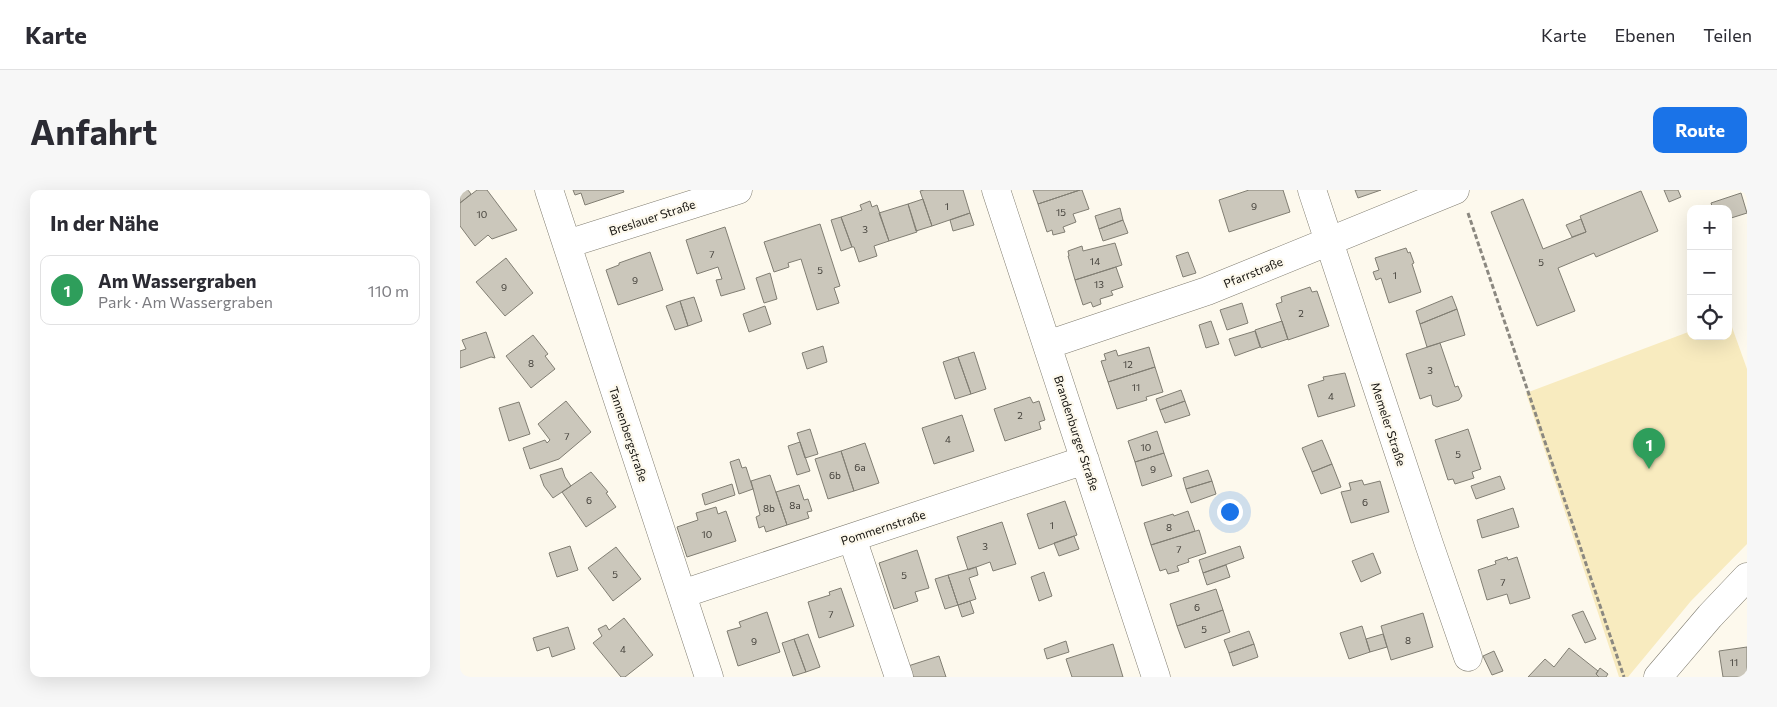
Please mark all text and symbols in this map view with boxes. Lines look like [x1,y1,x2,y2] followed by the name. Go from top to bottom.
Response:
[25,20,87,49] text: Karte
[1541,24,1586,46] text: Karte
[1614,24,1675,46] text: Ebenen
[1703,24,1752,46] text: Teilen
[1653,107,1747,153] button: Route
[30,109,157,152] text: Anfahrt
[607,196,697,238] street label: Breslauer Straße
[945,200,949,212] house number: 1
[1251,200,1257,212] house number: 9
[1687,205,1732,340] map controls
[1687,205,1732,250] button: +
[1056,206,1066,218] house number: 15
[477,208,487,220] house number: 10
[50,210,159,235] text: In der Nähe
[862,223,868,235] house number: 3
[709,248,715,260] house number: 7
[1687,250,1732,295] button: −
[1221,254,1285,290] street label: Pfarrstraße
[1090,255,1100,267] house number: 14
[1538,256,1544,268] house number: 5
[817,264,823,276] house number: 5
[98,269,257,292] text: Am Wassergraben
[1393,269,1397,281] house number: 1
[632,274,638,286] house number: 9
[1094,278,1104,290] house number: 13
[63,281,71,300] text: 1
[368,281,409,300] text: 110 m
[501,281,507,293] house number: 9
[98,292,273,311] text: Park · Am Wassergraben
[1687,295,1732,340] button: locate
[1298,307,1304,319] house number: 2
[528,357,534,369] house number: 8
[1123,358,1133,370] house number: 12
[1427,364,1433,376] house number: 3
[1052,374,1102,492] street label: Brandenburger Straße
[1369,380,1409,468] street label: Memeler Straße
[1132,381,1140,393] house number: 11
[607,385,651,483] street label: Tannenbergstraße
[1328,390,1334,402] house number: 4
[1017,409,1023,421] house number: 2
[1633,428,1665,469] pin: 1
[564,430,570,442] house number: 7
[945,433,951,445] house number: 4
[1141,441,1151,453] house number: 10
[1455,448,1461,460] house number: 5
[854,461,866,473] house number: 6a
[1150,463,1156,475] house number: 9
[829,469,841,481] house number: 6b
[586,494,592,506] house number: 6
[1362,496,1368,508] house number: 6
[789,499,801,511] house number: 8a
[1217,499,1243,525] your location
[763,502,775,514] house number: 8b
[839,507,927,547] street label: Pommernstraße
[1050,519,1054,531] house number: 1
[1166,521,1172,533] house number: 8
[702,528,712,540] house number: 10
[982,540,988,552] house number: 3
[1176,543,1182,555] house number: 7
[612,568,618,580] house number: 5
[901,569,907,581] house number: 5
[1500,576,1506,588] house number: 7
[1194,601,1200,613] house number: 6
[828,608,834,620] house number: 7
[1201,623,1207,635] house number: 5
[1405,634,1411,646] house number: 8
[751,635,757,647] house number: 9
[620,643,626,655] house number: 4
[1730,656,1738,668] house number: 11

